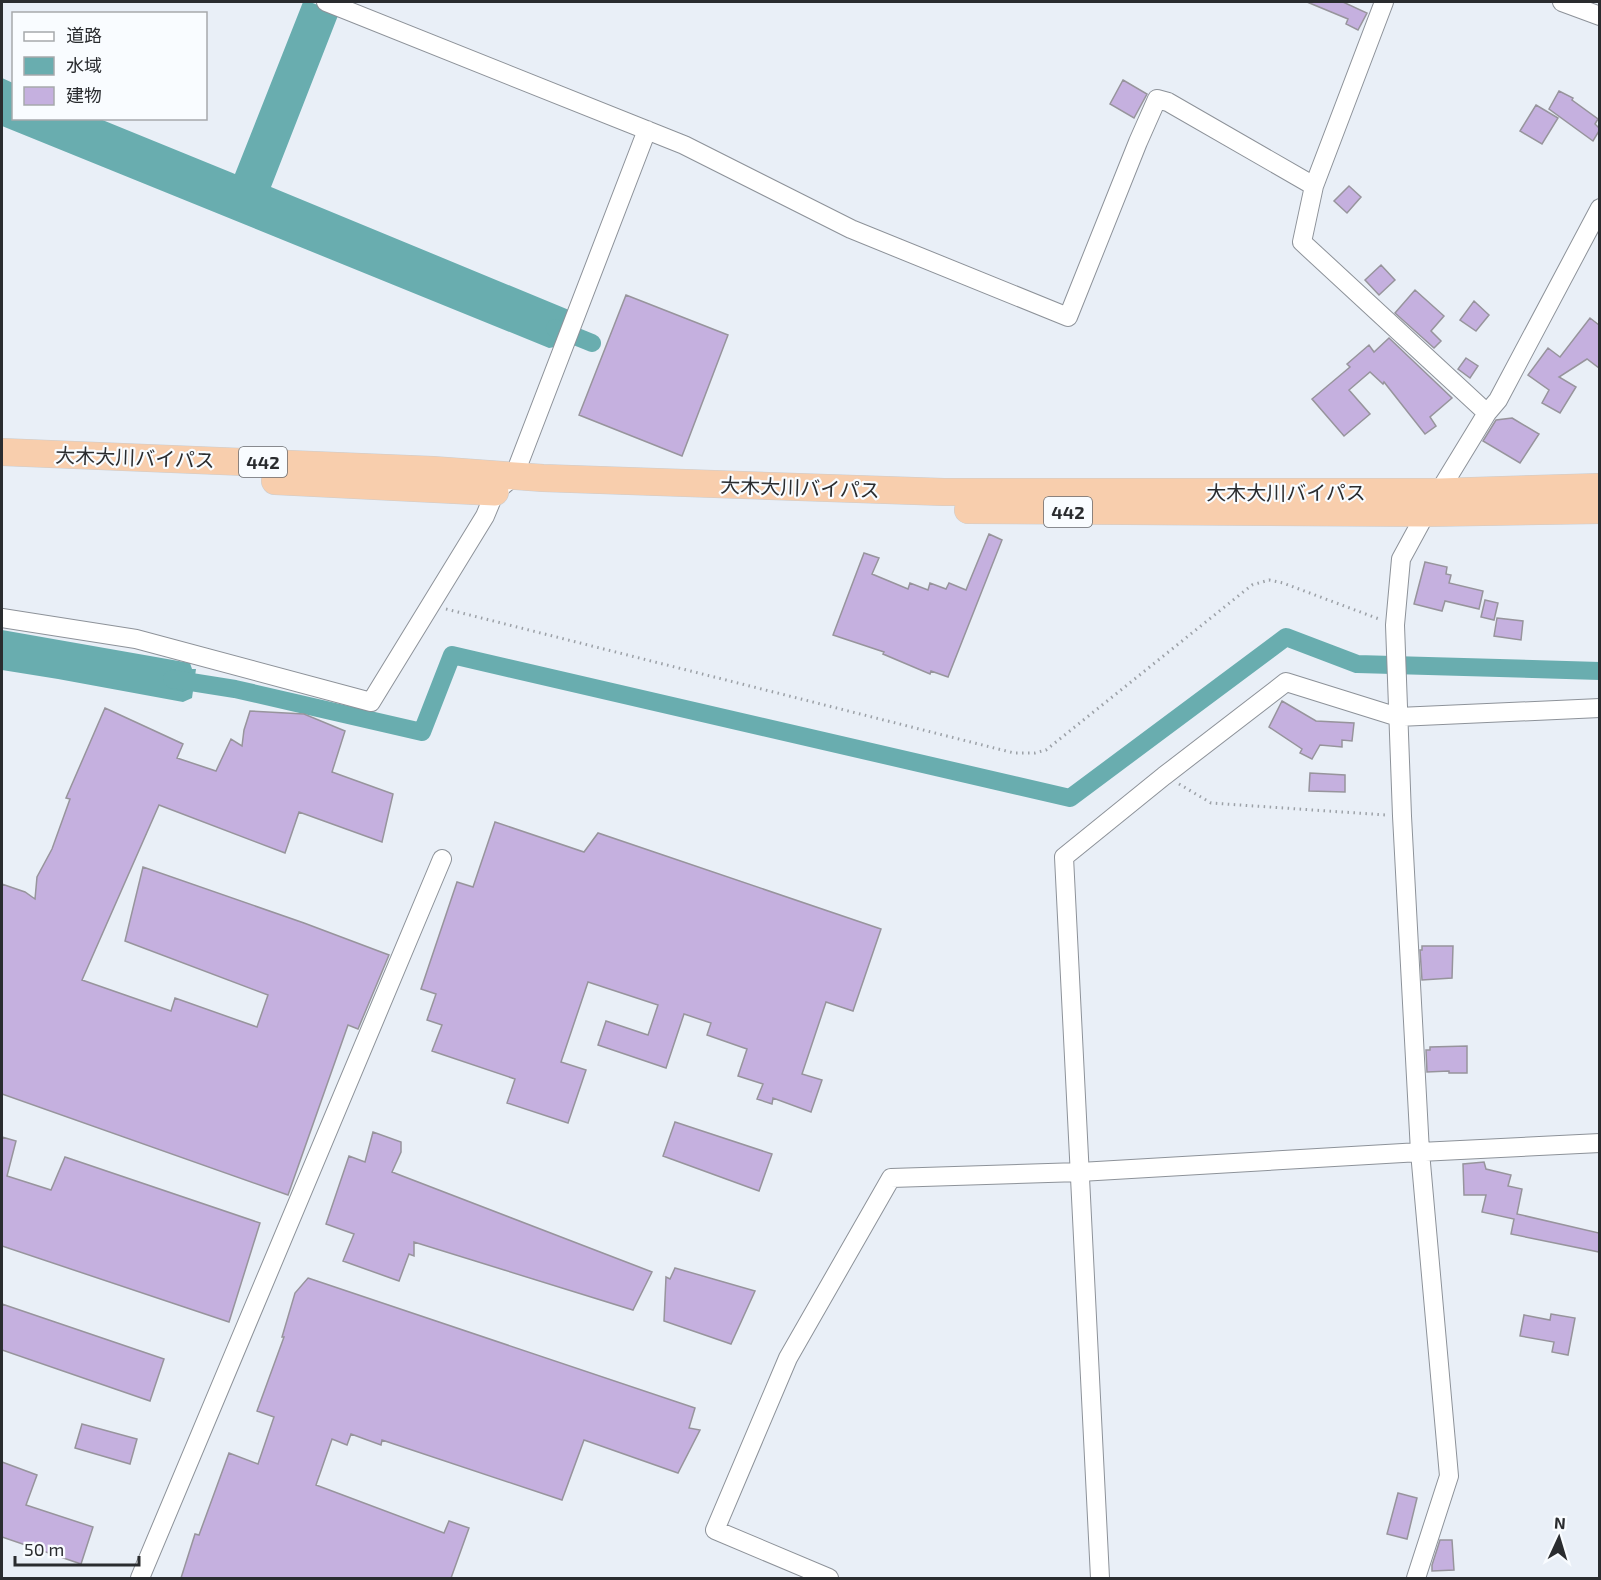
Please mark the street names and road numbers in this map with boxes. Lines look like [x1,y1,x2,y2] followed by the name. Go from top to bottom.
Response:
[55,442,215,472] street label: 大木大川バイパス
[239,447,287,477] road number: 442
[720,472,880,502] street label: 大木大川バイパス
[1206,480,1366,504] street label: 大木大川バイパス
[1044,497,1092,527] road number: 442

